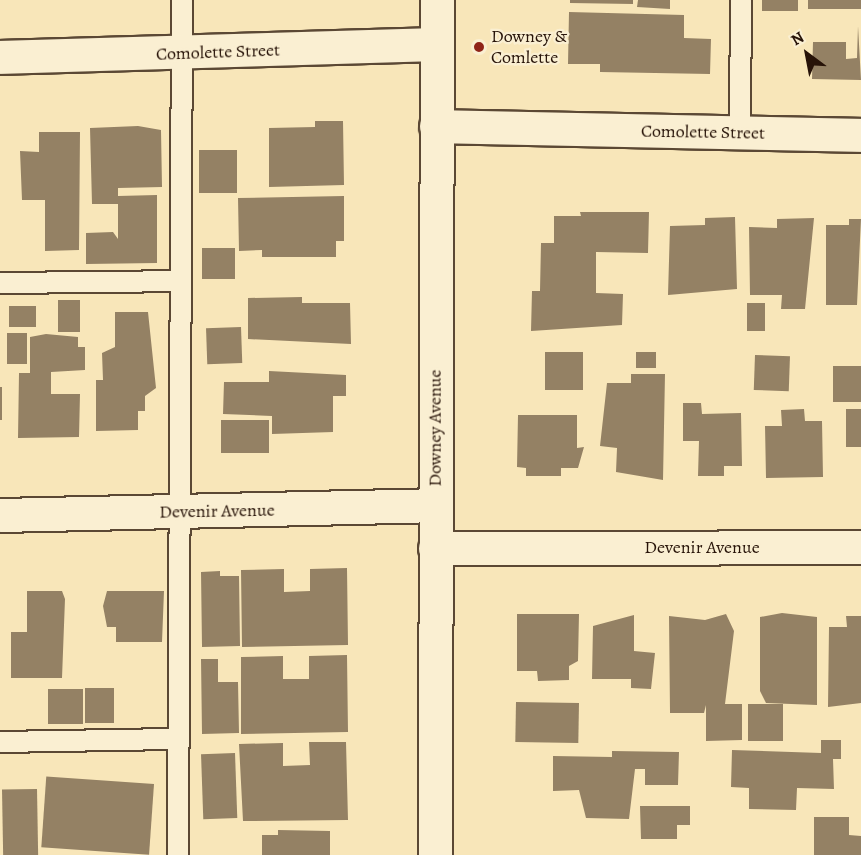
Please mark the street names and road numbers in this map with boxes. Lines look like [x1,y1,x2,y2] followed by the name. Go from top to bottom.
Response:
[156,39,280,65] street label: Comolette Street
[641,120,765,144] street label: Comolette Street
[424,369,446,487] street label: Downey Avenue
[159,499,275,523] street label: Devenir Avenue
[644,536,760,558] street label: Devenir Avenue

